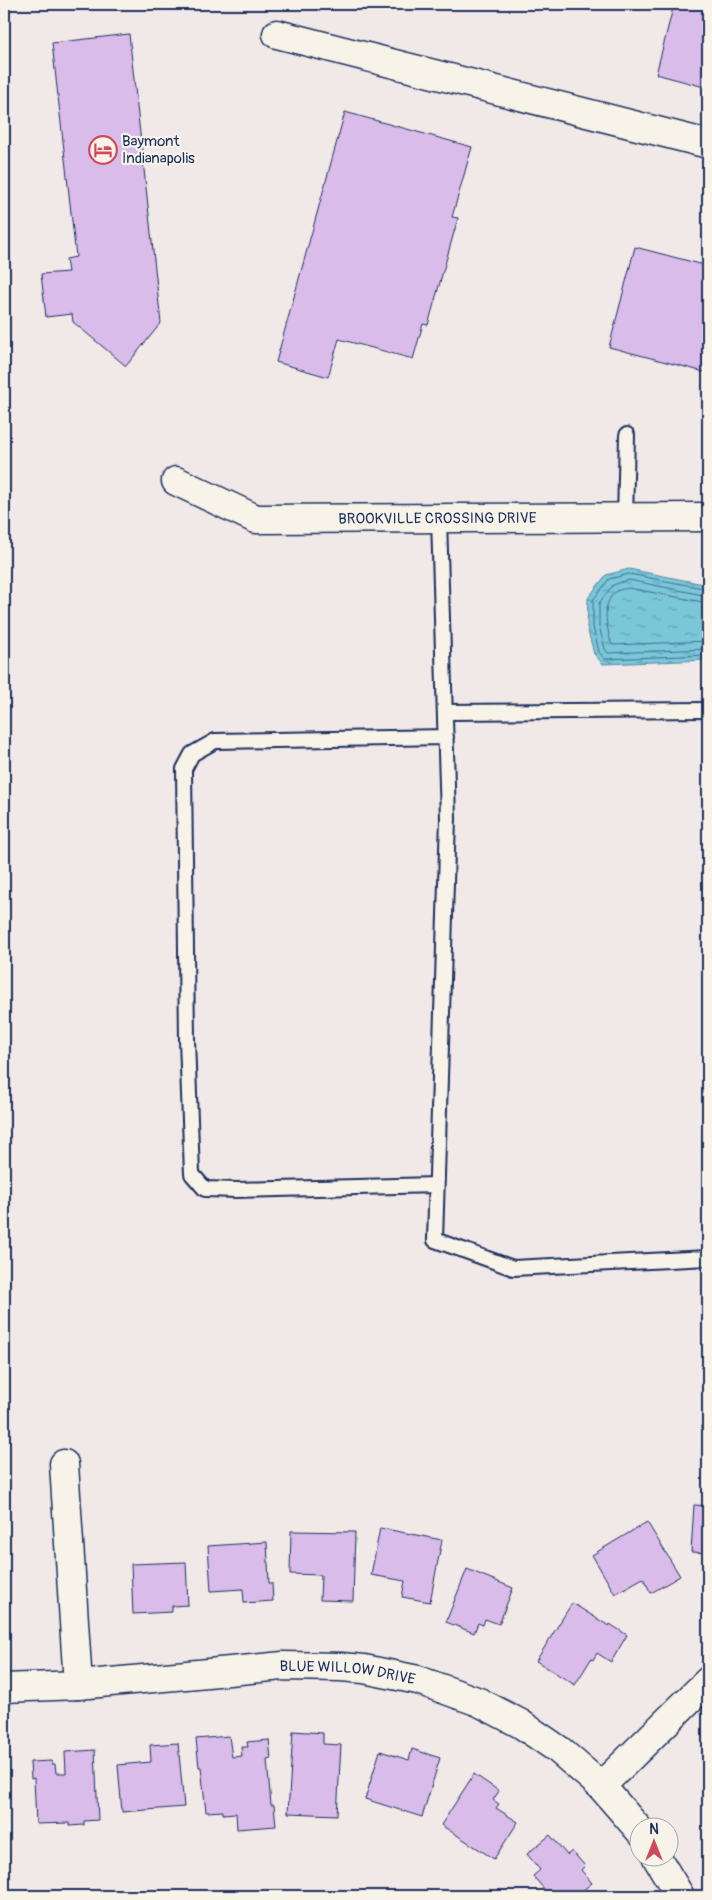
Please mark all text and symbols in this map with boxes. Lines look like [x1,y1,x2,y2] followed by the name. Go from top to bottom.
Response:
[122,132,195,168] place label: Baymont Indianapolis
[88,135,118,165] hotel icon: Baymont Indianapolis
[338,509,537,529] street label: BROOKVILLE CROSSING DRIVE
[280,1657,417,1689] street label: BLUE WILLOW DRIVE
[630,1818,680,1868] north arrow
[649,1821,659,1838] text: N

